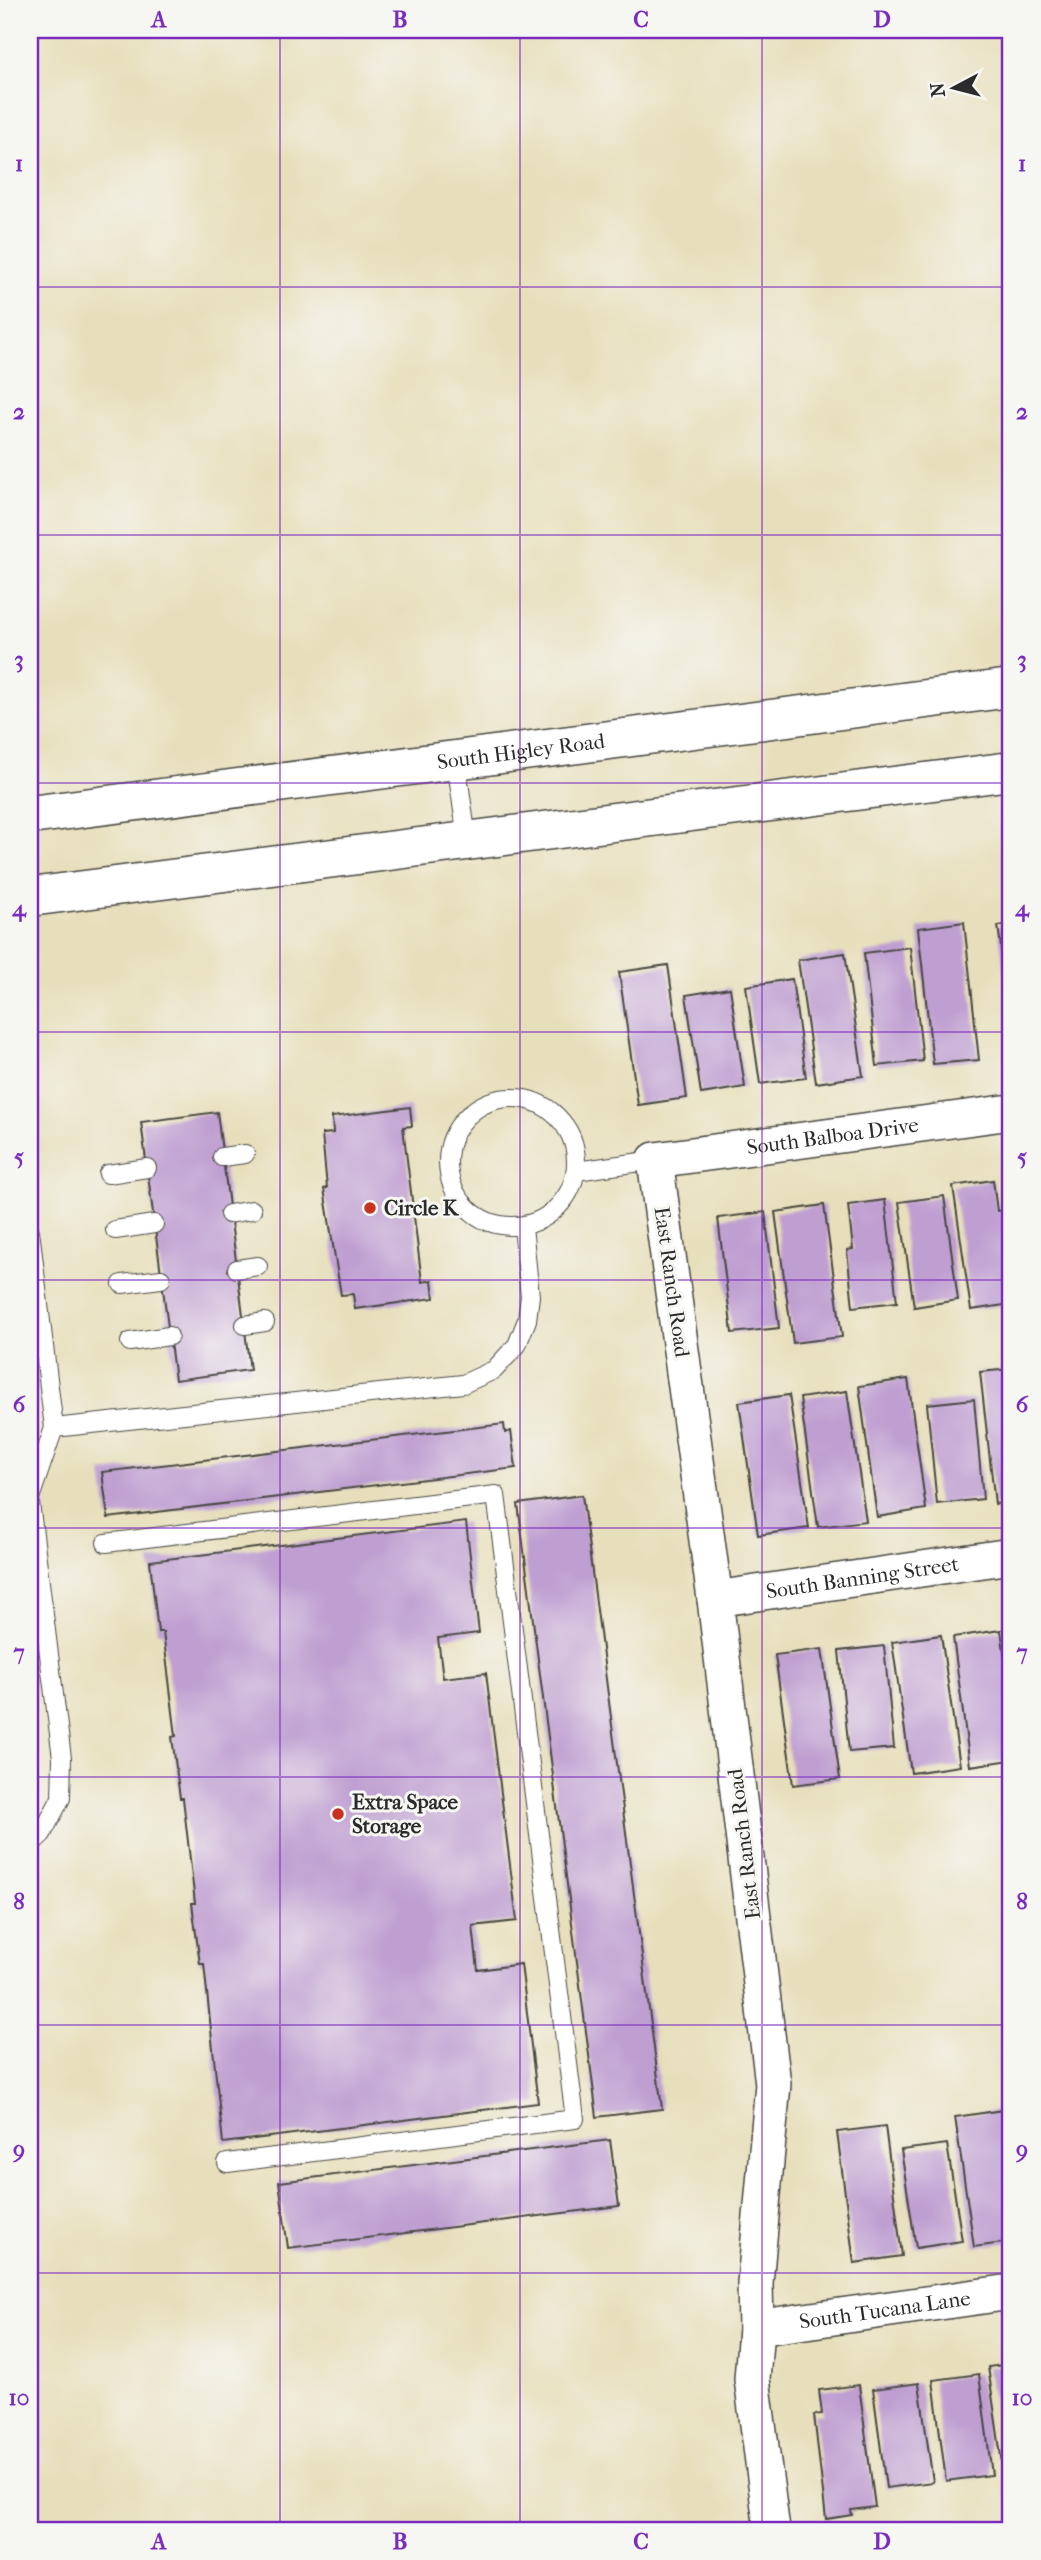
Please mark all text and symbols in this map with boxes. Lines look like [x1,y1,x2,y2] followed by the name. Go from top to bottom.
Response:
[150,6,168,33] text: A
[393,6,408,33] text: B
[633,6,649,33] text: C
[873,6,891,33] text: D
[918,52,988,122] north arrow
[926,81,950,98] text: N
[15,150,23,177] text: 1
[1018,150,1026,177] text: 1
[13,398,25,425] text: 2
[1016,398,1028,425] text: 2
[14,646,24,673] text: 3
[1017,646,1027,673] text: 3
[435,729,607,774] street label: South Higley Road
[11,895,27,922] text: 4
[1014,895,1030,922] text: 4
[745,1113,920,1160] street label: South Balboa Drive
[14,1143,24,1170] text: 5
[1017,1143,1027,1170] text: 5
[384,1196,460,1220] place label: Circle K
[362,1200,378,1216] marker: Circle K
[650,1205,695,1359] street label: East Ranch Road
[13,1391,26,1418] text: 6
[1016,1391,1029,1418] text: 6
[765,1552,961,1603] street label: South Banning Street
[12,1639,25,1666] text: 7
[1015,1639,1028,1666] text: 7
[723,1767,765,1921] street label: East Ranch Road
[352,1790,459,1838] place label: Extra Space Storage
[330,1806,346,1822] marker: Extra Space Storage
[13,1888,25,1915] text: 8
[1016,1888,1028,1915] text: 8
[12,2136,25,2163] text: 9
[1015,2136,1028,2163] text: 9
[797,2286,972,2334] street label: South Tucana Lane
[9,2384,29,2411] text: 10
[1012,2384,1032,2411] text: 10
[150,2528,168,2555] text: A
[393,2528,408,2555] text: B
[633,2528,649,2555] text: C
[873,2528,891,2555] text: D

